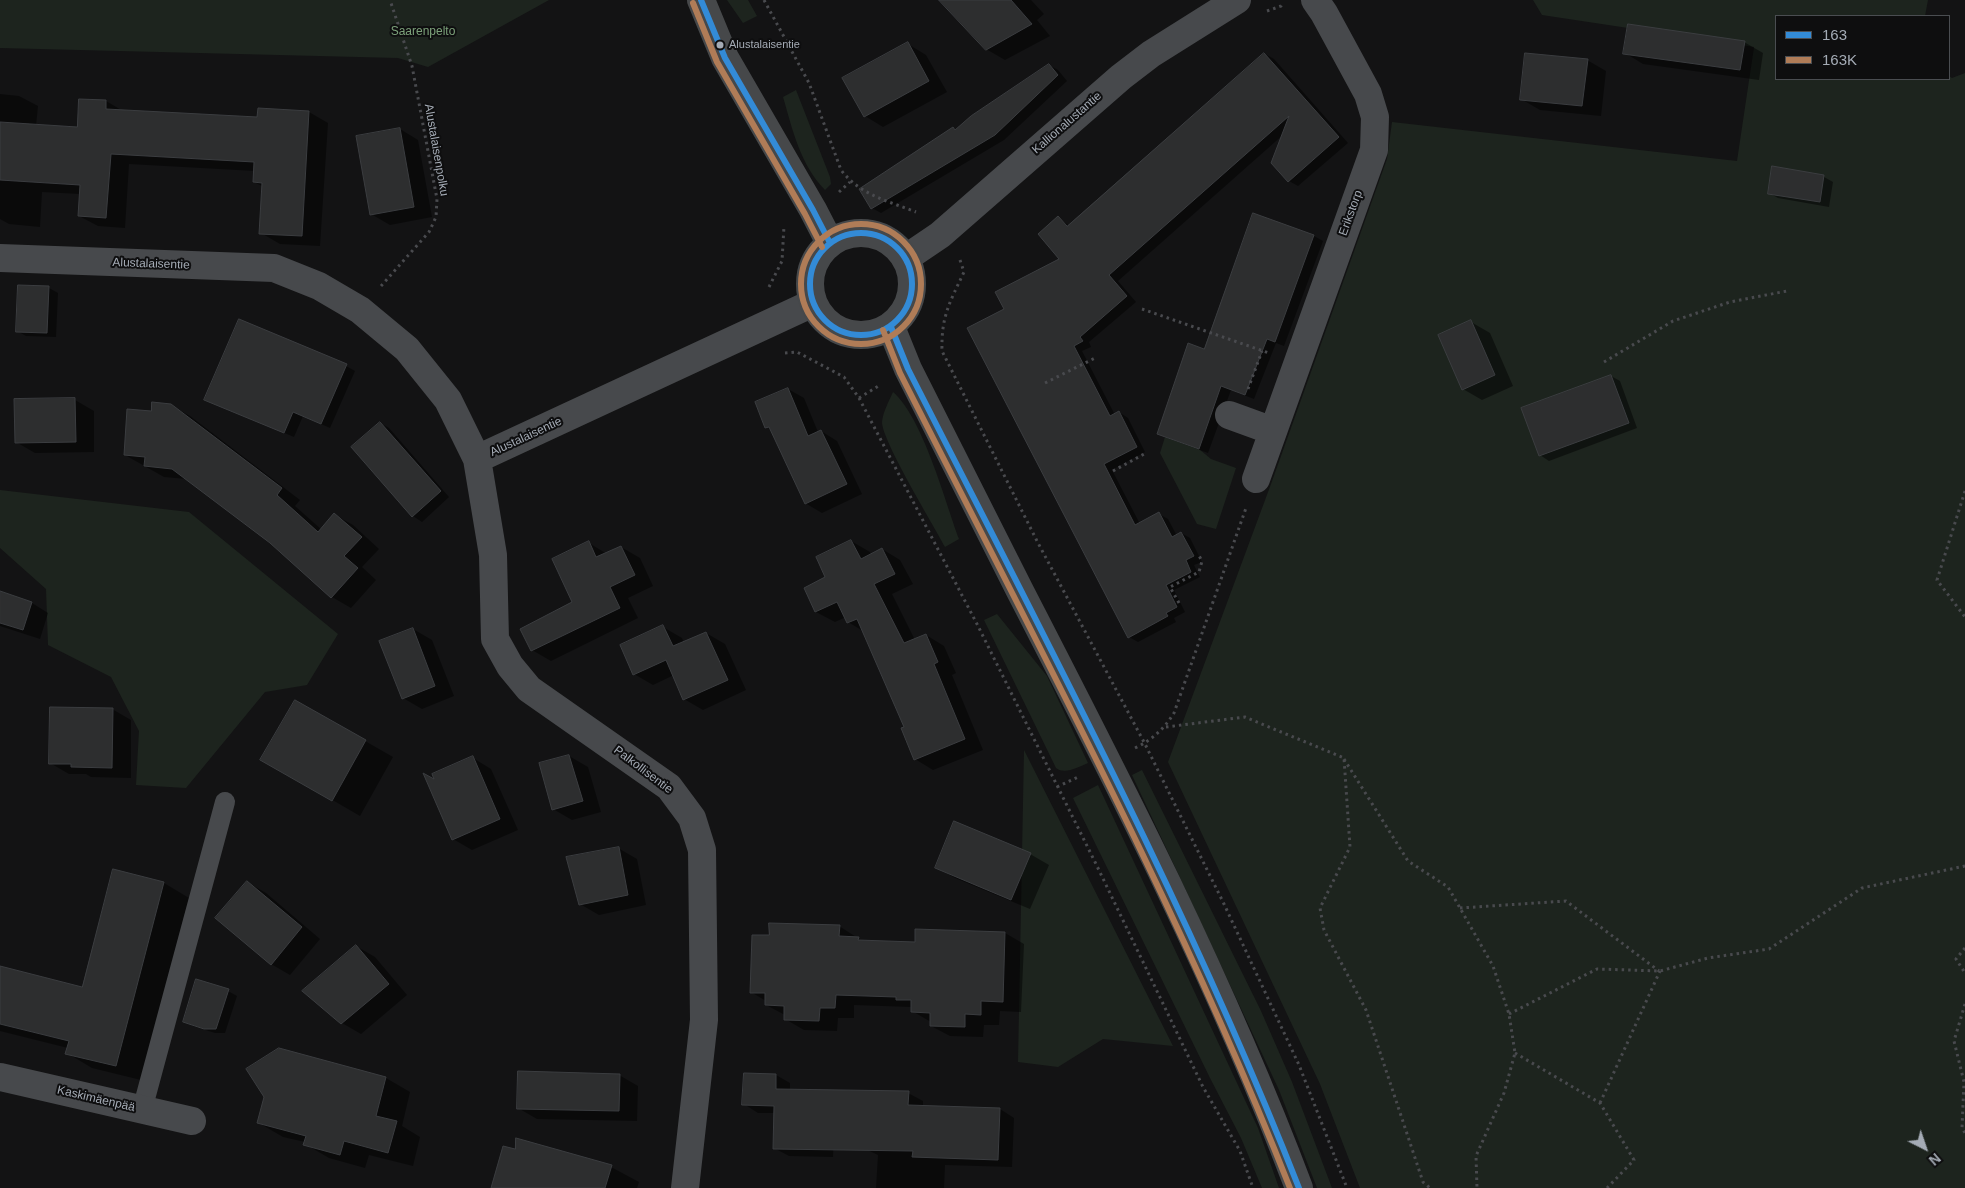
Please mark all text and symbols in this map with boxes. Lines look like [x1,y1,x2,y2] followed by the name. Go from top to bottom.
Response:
[1775,15,1950,80] legend
[391,25,455,39] park label: Saarenpelto
[1822,26,1847,43] text: 163
[729,38,800,52] place label: Alustalaisentie
[715,40,725,50] marker: Alustalaisentie
[1822,51,1857,68] text: 163K
[1029,89,1105,157] street label: Kallionalustantie
[421,103,451,197] street label: Alustalaisenpolku
[1336,188,1366,238] street label: Erikstorp
[112,255,190,273] street label: Alustalaisentie
[488,414,564,460] street label: Alustalaisentie
[611,743,675,797] street label: Palkollisentie
[56,1083,136,1115] street label: Kaskimäenpää
[1900,1123,1950,1173] north arrow
[1926,1150,1944,1169] text: N

